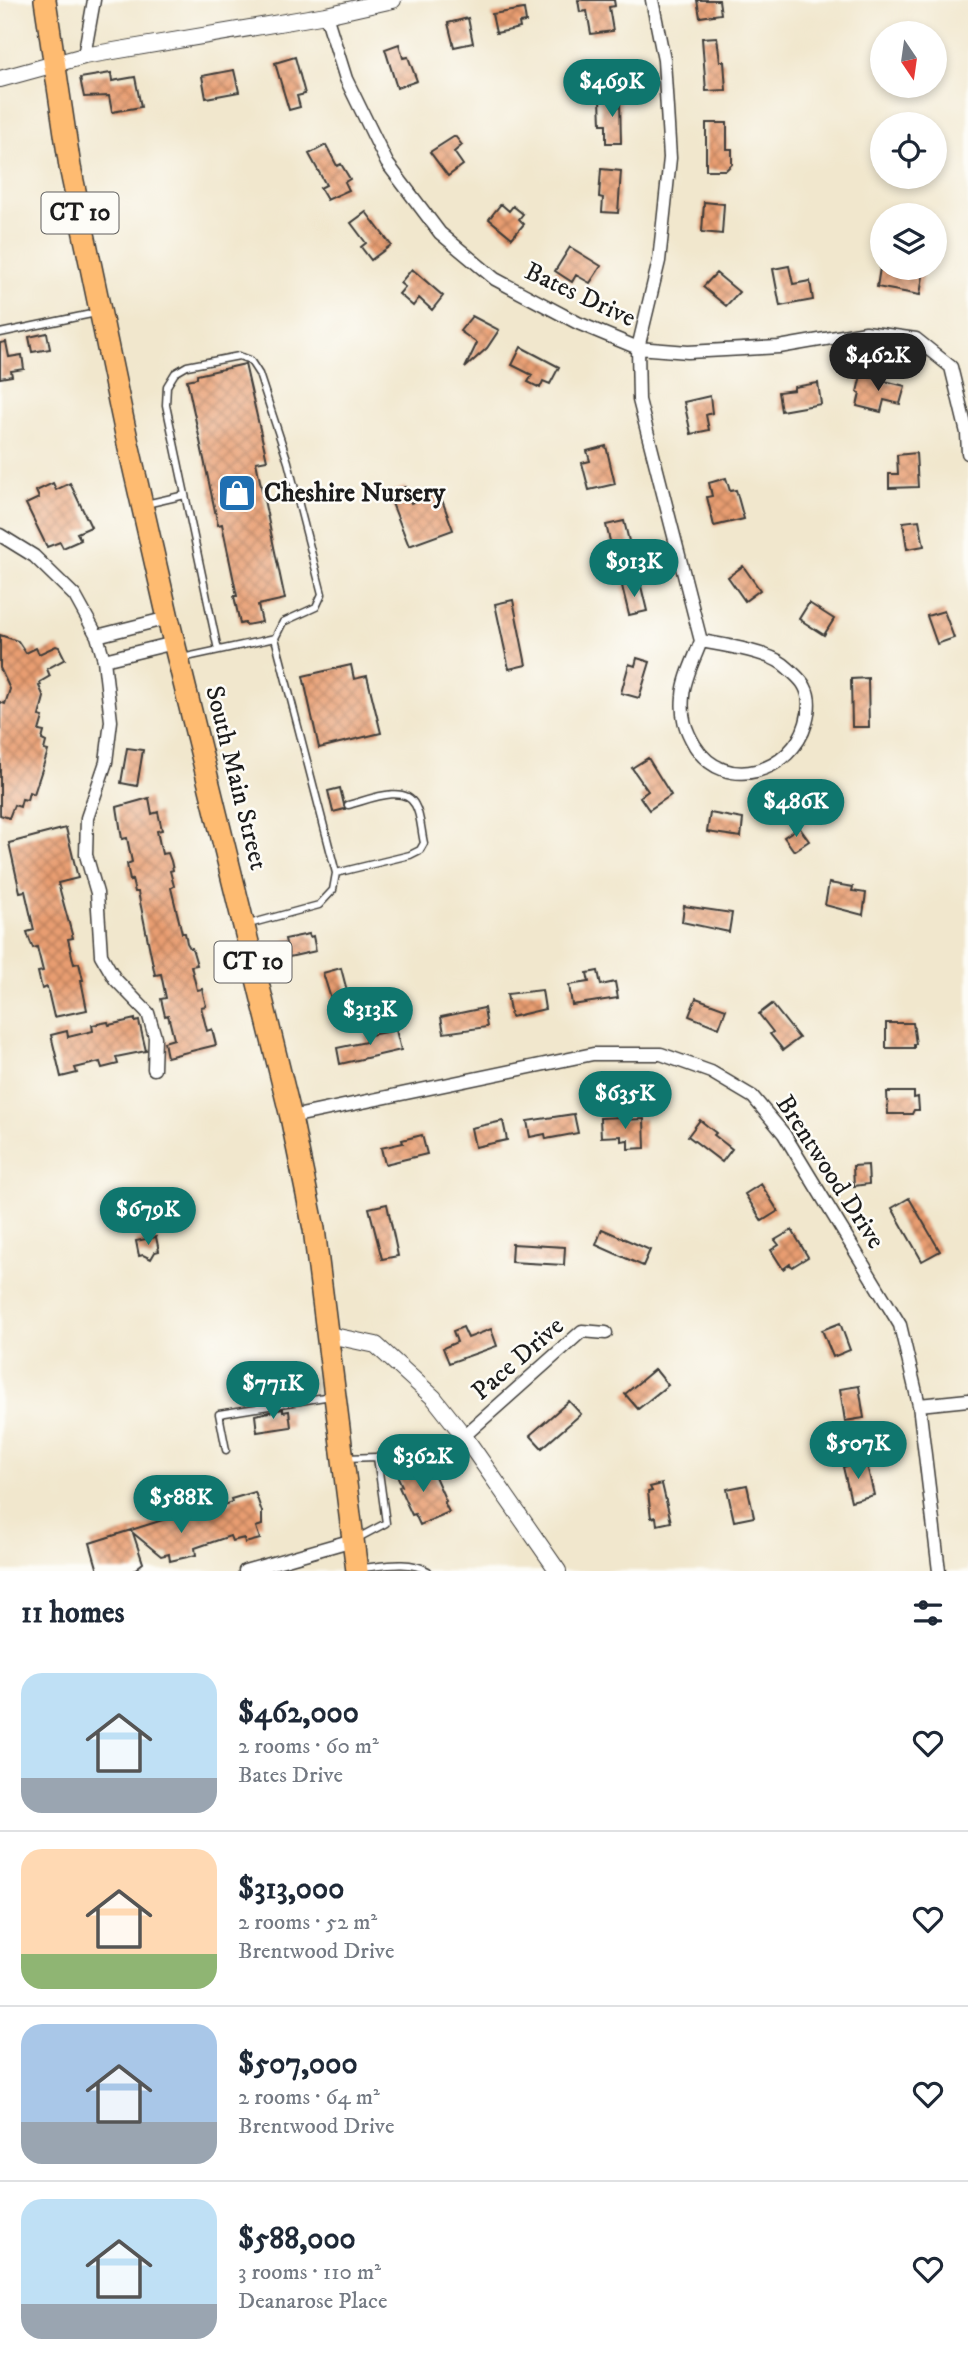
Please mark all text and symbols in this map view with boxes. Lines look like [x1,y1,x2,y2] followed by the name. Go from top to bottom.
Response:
[870,21,947,98] north arrow
[870,21,947,280] map controls
[563,60,661,119] pin: $469K
[579,67,645,96] text: $469K
[870,112,947,189] button: locate
[42,192,119,233] road number: CT 10
[870,203,947,280] button: layers
[519,255,641,335] street label: Bates Drive
[829,334,927,393] pin: $462K
[845,341,911,370] text: $462K
[216,472,258,514] shop icon: Cheshire Nursery
[264,477,446,510] place label: Cheshire Nursery
[585,540,683,599] pin: $913K
[605,547,663,576] text: $913K
[197,683,275,873] street label: South Main Street
[747,780,845,839] pin: $486K
[763,787,829,816] text: $486K
[215,942,292,982] road number: CT 10
[321,988,419,1047] pin: $313K
[343,995,397,1024] text: $313K
[576,1072,674,1131] pin: $635K
[595,1079,655,1108] text: $635K
[768,1089,892,1255] street label: Brentwood Drive
[99,1188,197,1247] pin: $679K
[116,1195,180,1224] text: $679K
[465,1310,571,1408] street label: Pace Drive
[224,1362,322,1421] pin: $771K
[242,1369,304,1398] text: $771K
[809,1422,907,1481] pin: $507K
[826,1429,890,1458] text: $507K
[374,1434,472,1494] pin: $362K
[393,1442,453,1471] text: $362K
[132,1476,230,1535] pin: $588K
[149,1483,213,1512] text: $588K
[909,1594,947,1632] icon: filters
[21,1595,125,1632] text: 11 homes
[238,1695,359,1732] text: $462,000
[77,1701,161,1785] icon: home
[909,1724,947,1762] icon: heart
[238,1732,379,1761] text: 2 rooms · 60 m²
[238,1761,343,1790] text: Bates Drive
[238,1871,344,1908] text: $313,000
[77,1877,161,1961] icon: home
[909,1900,947,1938] icon: heart
[238,1908,377,1937] text: 2 rooms · 52 m²
[238,1937,394,1966] text: Brentwood Drive
[238,2046,358,2083] text: $507,000
[77,2052,161,2136] icon: home
[909,2075,947,2113] icon: heart
[238,2083,380,2112] text: 2 rooms · 64 m²
[238,2112,394,2141] text: Brentwood Drive
[238,2221,356,2258] text: $588,000
[77,2227,161,2311] icon: home
[909,2250,947,2288] icon: heart
[238,2258,381,2287] text: 3 rooms · 110 m²
[238,2287,387,2316] text: Deanarose Place

